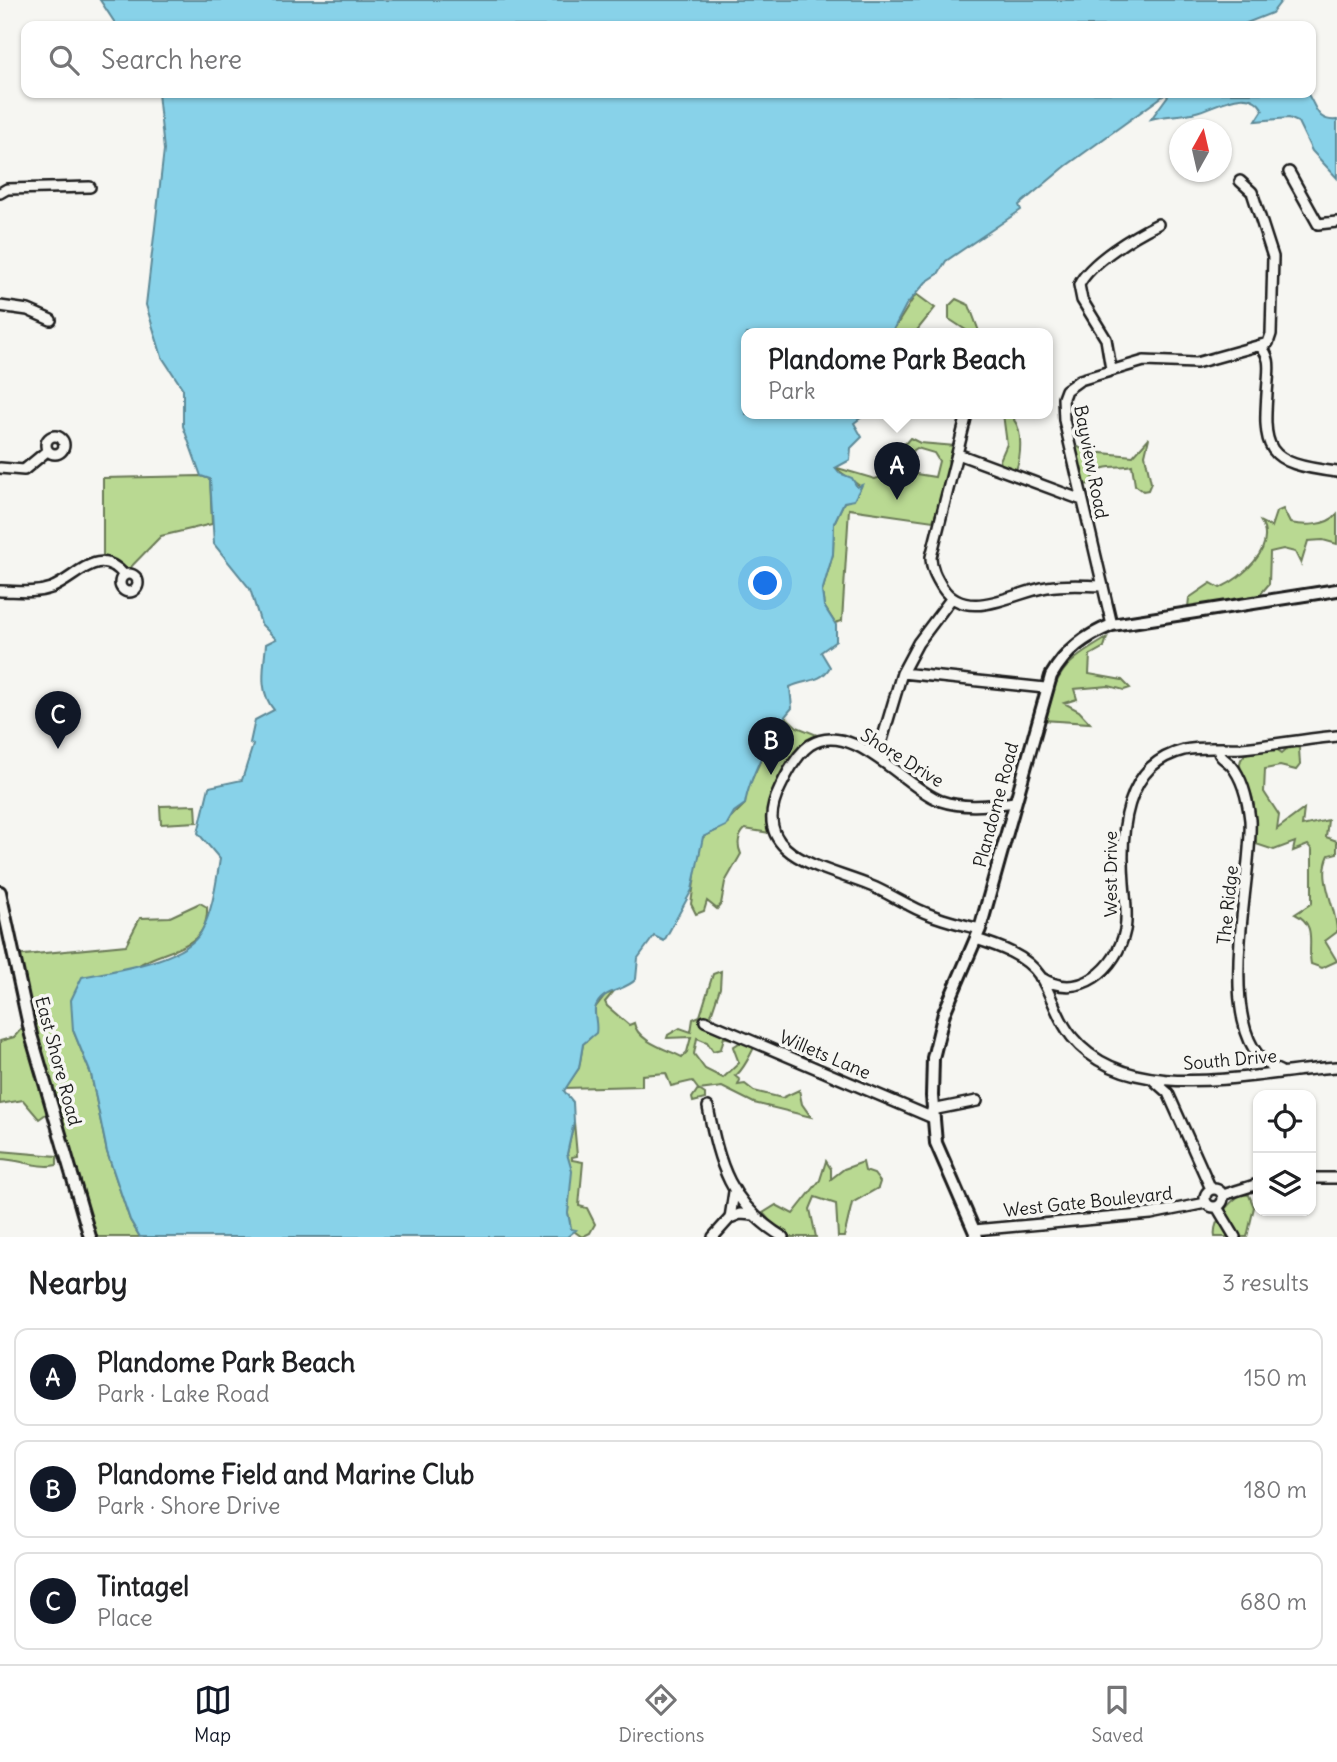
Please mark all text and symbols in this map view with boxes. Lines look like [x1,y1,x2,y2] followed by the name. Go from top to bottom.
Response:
[21,21,1316,98] search box
[45,41,83,79] icon: search
[101,43,242,76] text: Search here
[1169,119,1232,182] north arrow
[741,328,1053,419] popup
[768,343,1026,376] text: Plandome Park Beach
[768,376,815,405] text: Park
[1069,403,1114,521] street label: Bayview Road
[874,442,920,500] pin: A
[748,566,782,600] your location
[35,691,81,749] pin: C
[748,717,794,775] pin: B
[856,723,948,792] street label: Shore Drive
[968,740,1023,870] street label: Plandome Road
[1099,831,1122,917] street label: West Drive
[1212,864,1243,946] street label: The Ridge
[30,994,87,1128] street label: East Shore Road
[776,1025,874,1084] street label: Willets Lane
[1182,1044,1278,1075] street label: South Drive
[1253,1090,1316,1216] map controls
[1253,1090,1316,1153] button: locate
[1253,1153,1316,1216] button: layers
[1002,1181,1174,1222] street label: West Gate Boulevard
[28,1264,128,1302] text: Nearby
[1222,1268,1309,1297] text: 3 results
[97,1346,355,1379] text: Plandome Park Beach
[46,1363,60,1392] text: A
[1244,1363,1307,1392] text: 150 m
[97,1379,269,1408] text: Park · Lake Road
[97,1458,474,1491] text: Plandome Field and Marine Club
[45,1475,61,1504] text: B
[1244,1475,1307,1504] text: 180 m
[97,1491,281,1520] text: Park · Shore Drive
[97,1570,189,1603] text: Tintagel
[45,1587,61,1616] text: C
[1240,1587,1307,1616] text: 680 m
[97,1603,153,1632] text: Place
[194,1681,232,1747] tab: Map
[619,1681,704,1747] tab: Directions
[1091,1681,1143,1747] tab: Saved

